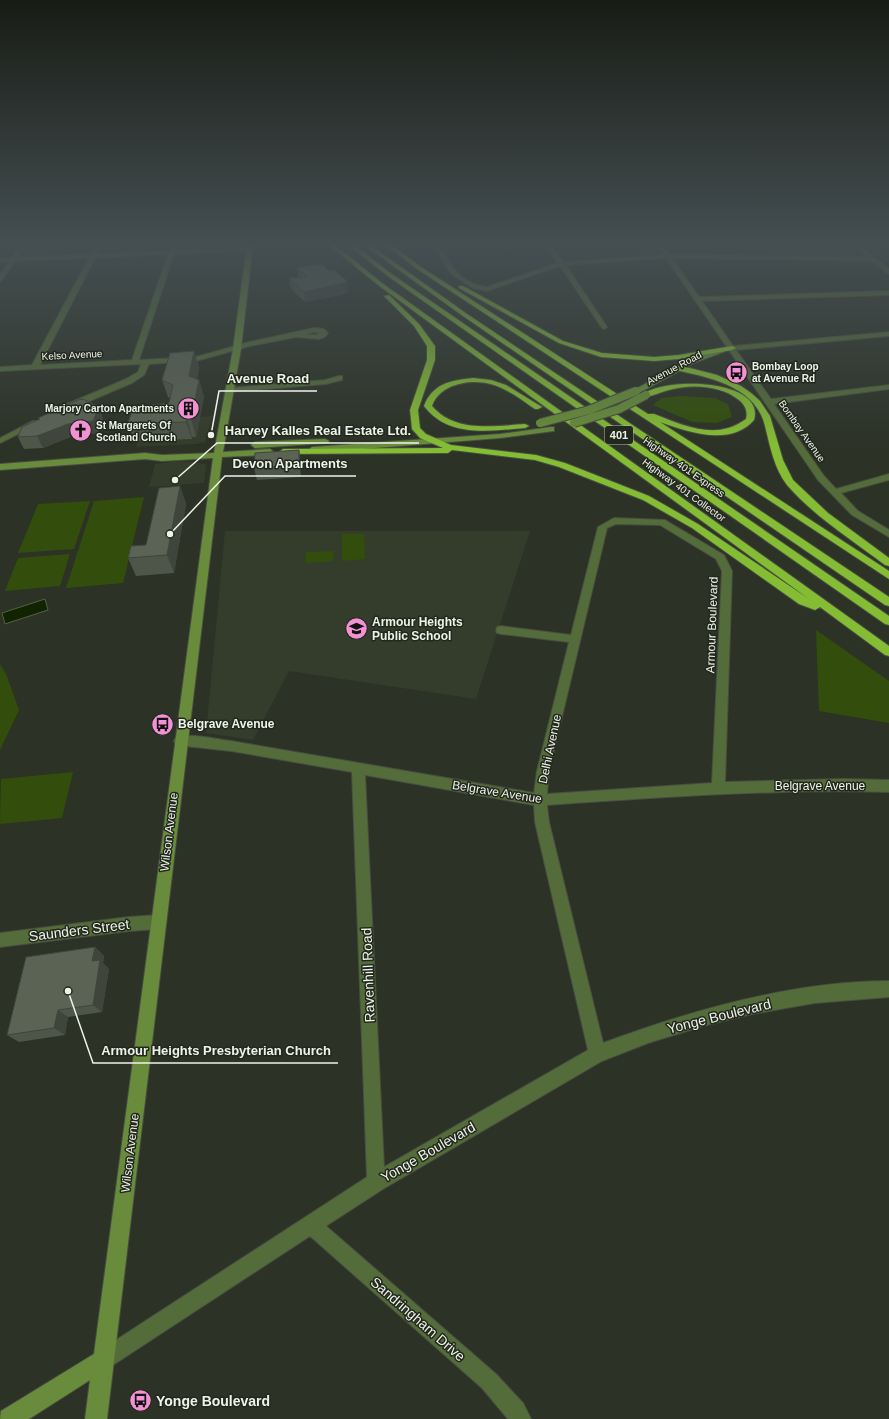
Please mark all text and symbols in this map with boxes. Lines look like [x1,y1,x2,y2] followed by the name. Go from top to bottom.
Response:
[41,348,103,362] street label: Kelso Avenue
[645,349,703,387] street label: Avenue Road
[724,359,750,385] bus stop icon: Bombay Loop at Avenue Rd
[752,361,819,384] place label: Bombay Loop at Avenue Rd
[219,366,317,391] callout: Avenue Road
[227,371,309,386] text: Avenue Road
[176,395,202,421] building icon: Marjory Carton Apartments
[777,398,828,464] street label: Bombay Avenue
[45,403,174,414] place label: Marjory Carton Apartments
[67,418,93,444] church icon: St Margarets Of Scotland Church
[217,418,419,443] callout: Harvey Kalles Real Estate Ltd.
[96,420,176,443] place label: St Margarets Of Scotland Church
[225,423,411,438] text: Harvey Kalles Real Estate Ltd.
[605,426,633,444] road number: 401
[641,435,727,499] street label: Highway 401 Express
[225,451,356,476] callout: Devon Apartments
[232,456,348,471] text: Devon Apartments
[640,456,728,524] street label: Highway 401 Collector
[703,576,721,674] street label: Armour Boulevard
[372,615,463,643] place label: Armour Heights Public School
[344,616,370,642] school or university icon: Armour Heights Public School
[150,711,176,737] bus stop icon: Belgrave Avenue
[536,713,564,785] street label: Delhi Avenue
[178,717,275,731] place label: Belgrave Avenue
[451,778,543,806] street label: Belgrave Avenue
[775,779,866,793] street label: Belgrave Avenue
[157,792,181,872] street label: Wilson Avenue
[28,916,130,944] street label: Saunders Street
[358,927,378,1023] street label: Ravenhill Road
[666,995,772,1037] street label: Yonge Boulevard
[93,1038,338,1063] callout: Armour Heights Presbyterian Church
[101,1043,331,1058] text: Armour Heights Presbyterian Church
[118,1113,142,1193] street label: Wilson Avenue
[378,1119,478,1185] street label: Yonge Boulevard
[368,1274,469,1364] street label: Sandringham Drive
[127,1388,153,1414] bus stop icon: Yonge Boulevard
[156,1393,270,1409] place label: Yonge Boulevard

